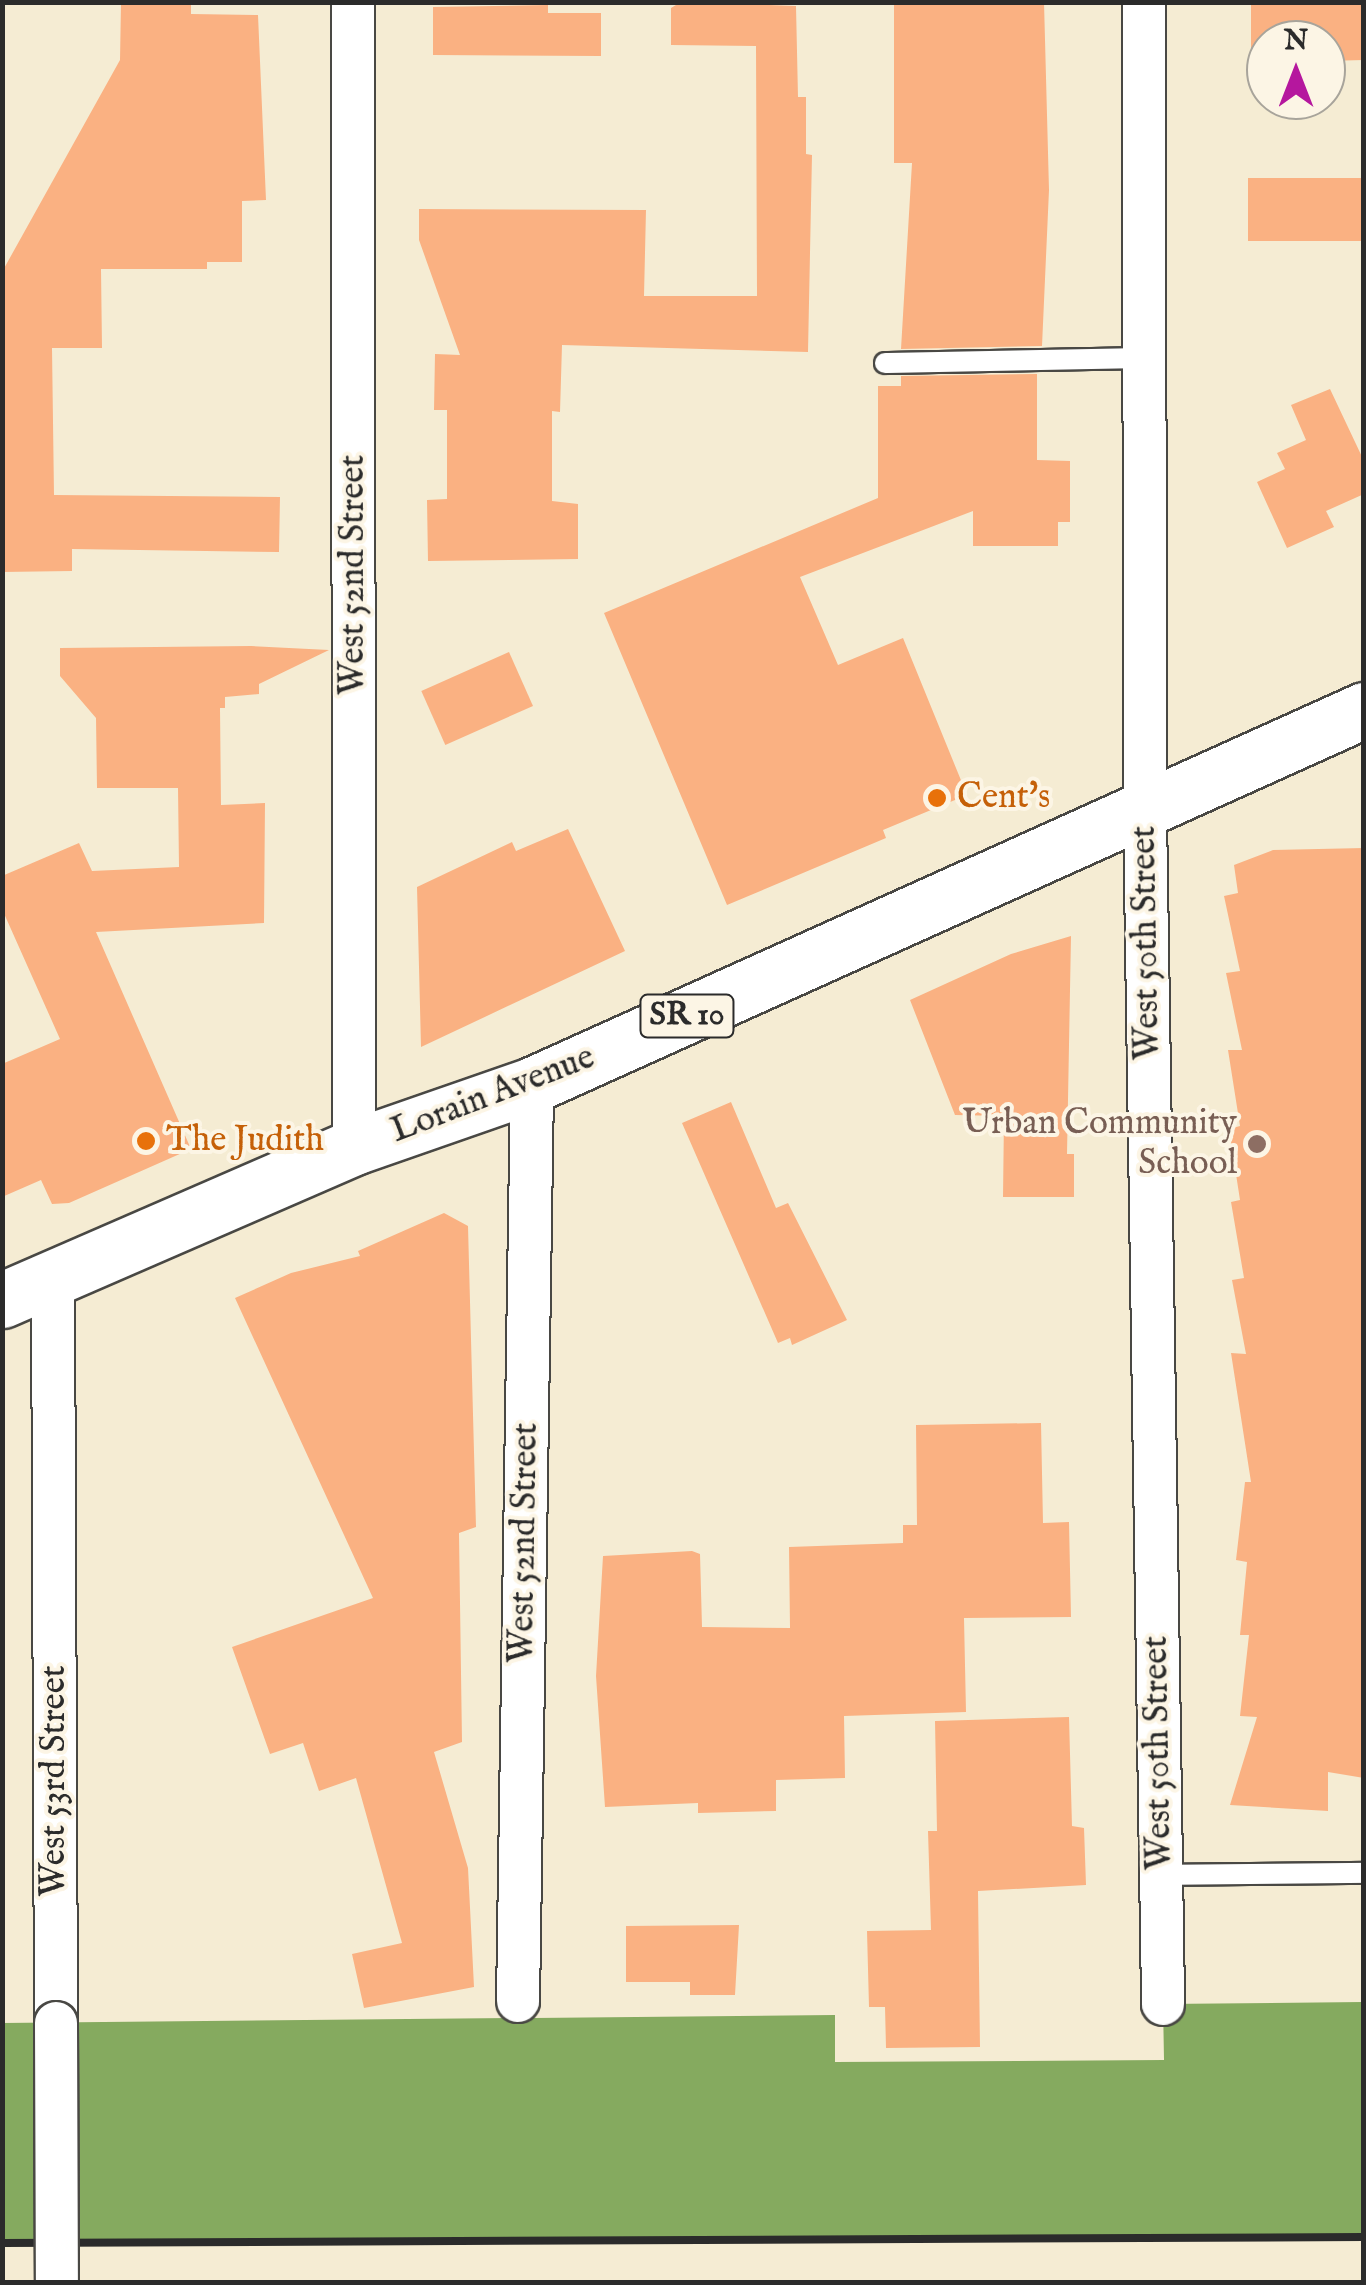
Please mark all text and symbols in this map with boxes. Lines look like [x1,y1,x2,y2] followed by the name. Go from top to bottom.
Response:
[1246,20,1346,120] north arrow
[1284,24,1308,59] text: N
[333,455,375,695] street label: West 52nd Street
[957,777,1050,819] place label: Cent's
[926,787,948,809] marker: Cent's
[1124,825,1170,1061] street label: West 50th Street
[637,989,737,1043] road number: SR 10
[385,1037,601,1153] street label: Lorain Avenue
[962,1103,1237,1185] place label: Urban Community School
[166,1120,324,1162] place label: The Judith
[135,1130,157,1152] marker: The Judith
[1246,1133,1268,1155] marker: Urban Community School
[502,1422,548,1664] street label: West 52nd Street
[1136,1635,1182,1871] street label: West 50th Street
[34,1665,76,1897] street label: West 53rd Street

